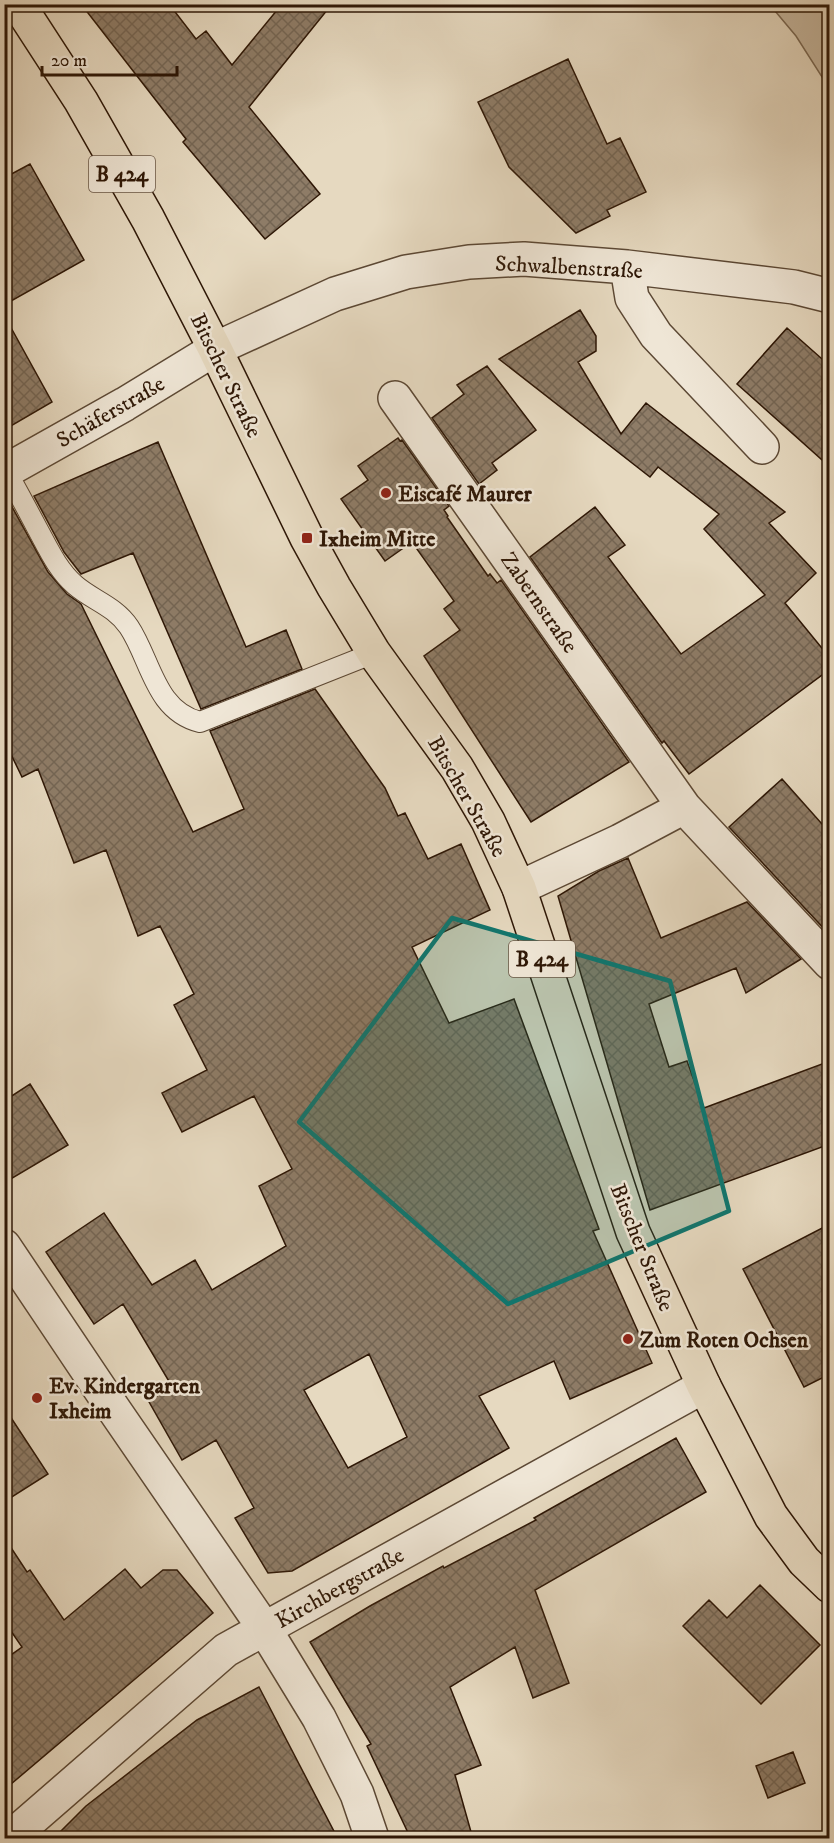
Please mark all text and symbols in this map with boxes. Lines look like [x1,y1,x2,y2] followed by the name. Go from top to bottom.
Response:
[42,39,177,77] scale bar
[51,50,87,72] text: 20 m
[89,156,155,192] road number: B 424
[494,250,643,285] street label: Schwalbenstraße
[184,309,267,442] street label: Bitscher Straße
[52,370,170,454] street label: Schäferstraße
[398,481,533,508] place label: Eiscafé Maurer
[379,486,393,500] marker: Eiscafé Maurer
[319,526,435,553] place label: Ixheim Mitte
[300,531,314,545] marker: Ixheim Mitte
[494,547,583,658] street label: Zabernstraße
[421,731,512,862] street label: Bitscher Straße
[509,941,575,977] road number: B 424
[604,1180,679,1315] street label: Bitscher Straße
[640,1327,809,1354] place label: Zum Roten Ochsen
[621,1332,635,1346] marker: Zum Roten Ochsen
[49,1373,200,1425] place label: Ev. Kindergarten Ixheim
[30,1391,44,1405] marker: Ev. Kindergarten Ixheim
[271,1542,409,1635] street label: Kirchbergstraße

